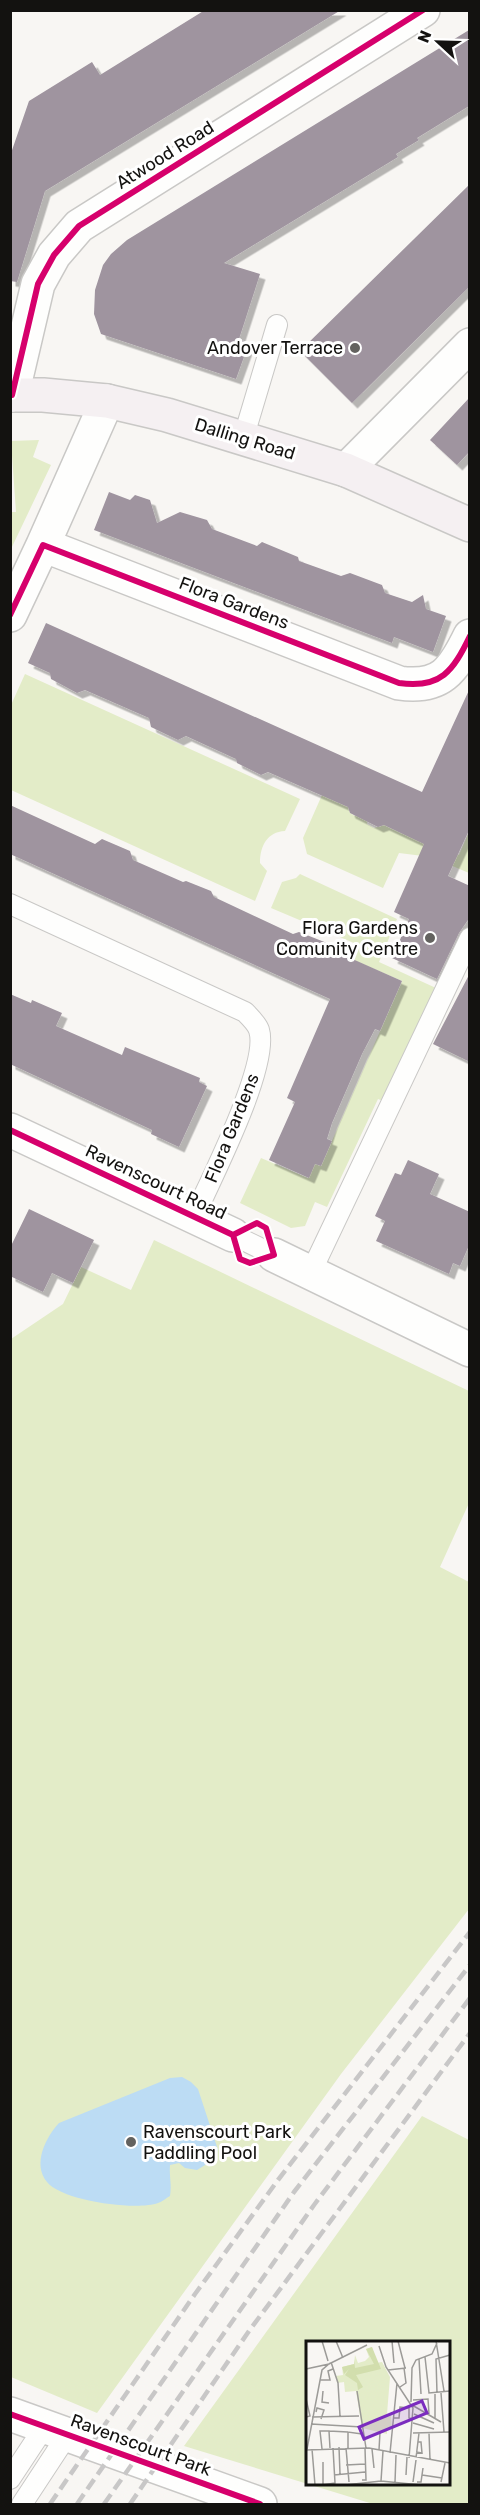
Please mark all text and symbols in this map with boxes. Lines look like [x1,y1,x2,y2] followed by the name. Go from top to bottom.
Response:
[408,12,468,72] north arrow
[414,28,436,45] text: N
[112,116,218,194] street label: Atwood Road
[207,337,343,359] place label: Andover Terrace
[348,341,362,355] marker: Andover Terrace
[192,413,298,465] street label: Dalling Road
[176,572,292,634] street label: Flora Gardens
[276,917,418,960] place label: Flora Gardens Comunity Centre
[423,931,437,945] marker: Flora Gardens Comunity Centre
[200,1070,264,1186] street label: Flora Gardens
[82,1140,230,1224] street label: Ravenscourt Road
[143,2121,292,2164] place label: Ravenscourt Park Paddling Pool
[124,2135,138,2149] marker: Ravenscourt Park Paddling Pool
[306,2341,450,2485] inset map
[68,2409,215,2481] street label: Ravenscourt Park

